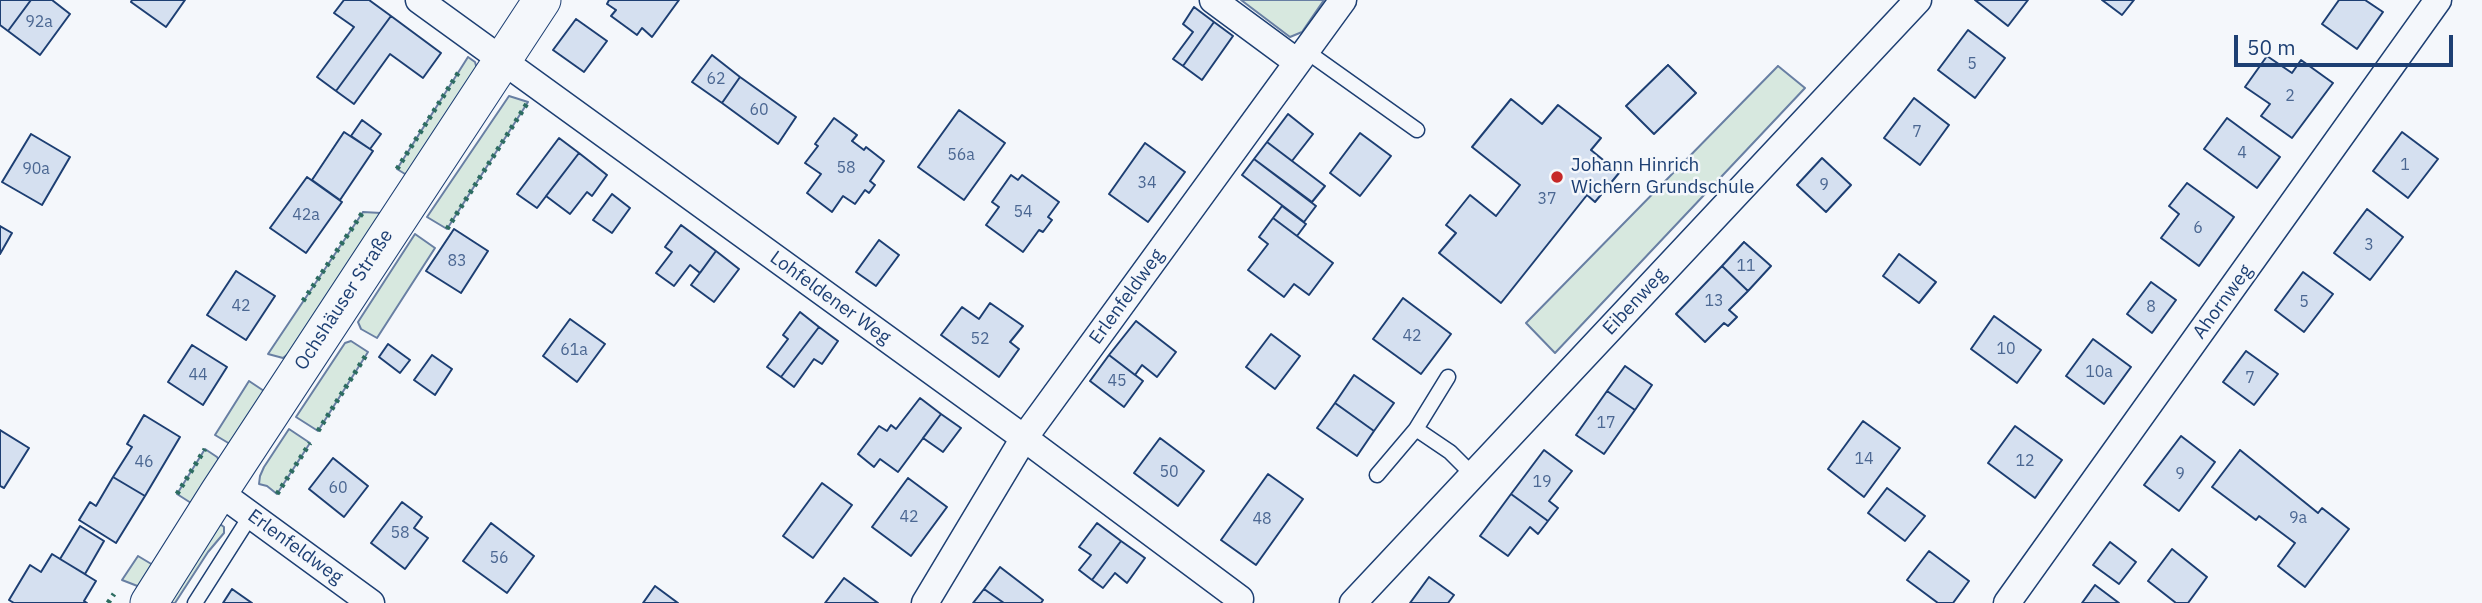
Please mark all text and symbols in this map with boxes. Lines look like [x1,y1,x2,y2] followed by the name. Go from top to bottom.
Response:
[25,12,53,32] house number: 92a
[2237,21,2456,65] scale bar
[2247,33,2296,61] text: 50 m
[1967,54,1977,74] house number: 5
[706,69,726,89] house number: 62
[2285,86,2295,106] house number: 2
[749,100,769,120] house number: 60
[1912,122,1922,142] house number: 7
[2237,143,2247,163] house number: 4
[947,145,975,165] house number: 56a
[1571,155,1754,199] place label: Johann Hinrich Wichern Grundschule
[2400,155,2410,175] house number: 1
[836,158,856,178] house number: 58
[22,159,50,179] house number: 90a
[1549,169,1565,185] marker: Johann Hinrich Wichern Grundschule
[1137,173,1157,193] house number: 34
[1819,175,1829,195] house number: 9
[1537,189,1557,209] house number: 37
[1013,202,1033,222] house number: 54
[292,205,320,225] house number: 42a
[2193,218,2203,238] house number: 6
[290,225,398,375] street label: Ochshäuser Straße
[2364,235,2374,255] house number: 3
[1085,245,1169,349] street label: Erlenfeldweg
[765,247,895,349] street label: Lohfeldener Weg
[447,251,467,271] house number: 83
[1736,256,1756,276] house number: 11
[2188,260,2258,344] street label: Ahornweg
[1598,264,1672,340] street label: Eibenweg
[1704,291,1724,311] house number: 13
[2299,292,2309,312] house number: 5
[231,296,251,316] house number: 42
[2146,297,2156,317] house number: 8
[1402,326,1422,346] house number: 42
[970,329,990,349] house number: 52
[1996,339,2016,359] house number: 10
[560,340,588,360] house number: 61a
[2085,362,2113,382] house number: 10a
[188,365,208,385] house number: 44
[2245,368,2255,388] house number: 7
[1107,371,1127,391] house number: 45
[1596,413,1616,433] house number: 17
[1854,449,1874,469] house number: 14
[2015,451,2035,471] house number: 12
[134,452,154,472] house number: 46
[1159,462,1179,482] house number: 50
[2175,464,2185,484] house number: 9
[1532,472,1552,492] house number: 19
[328,478,348,498] house number: 60
[243,505,347,589] street label: Erlenfeldweg
[899,507,919,527] house number: 42
[2289,508,2307,528] house number: 9a
[1252,509,1272,529] house number: 48
[390,523,410,543] house number: 58
[489,548,509,568] house number: 56

